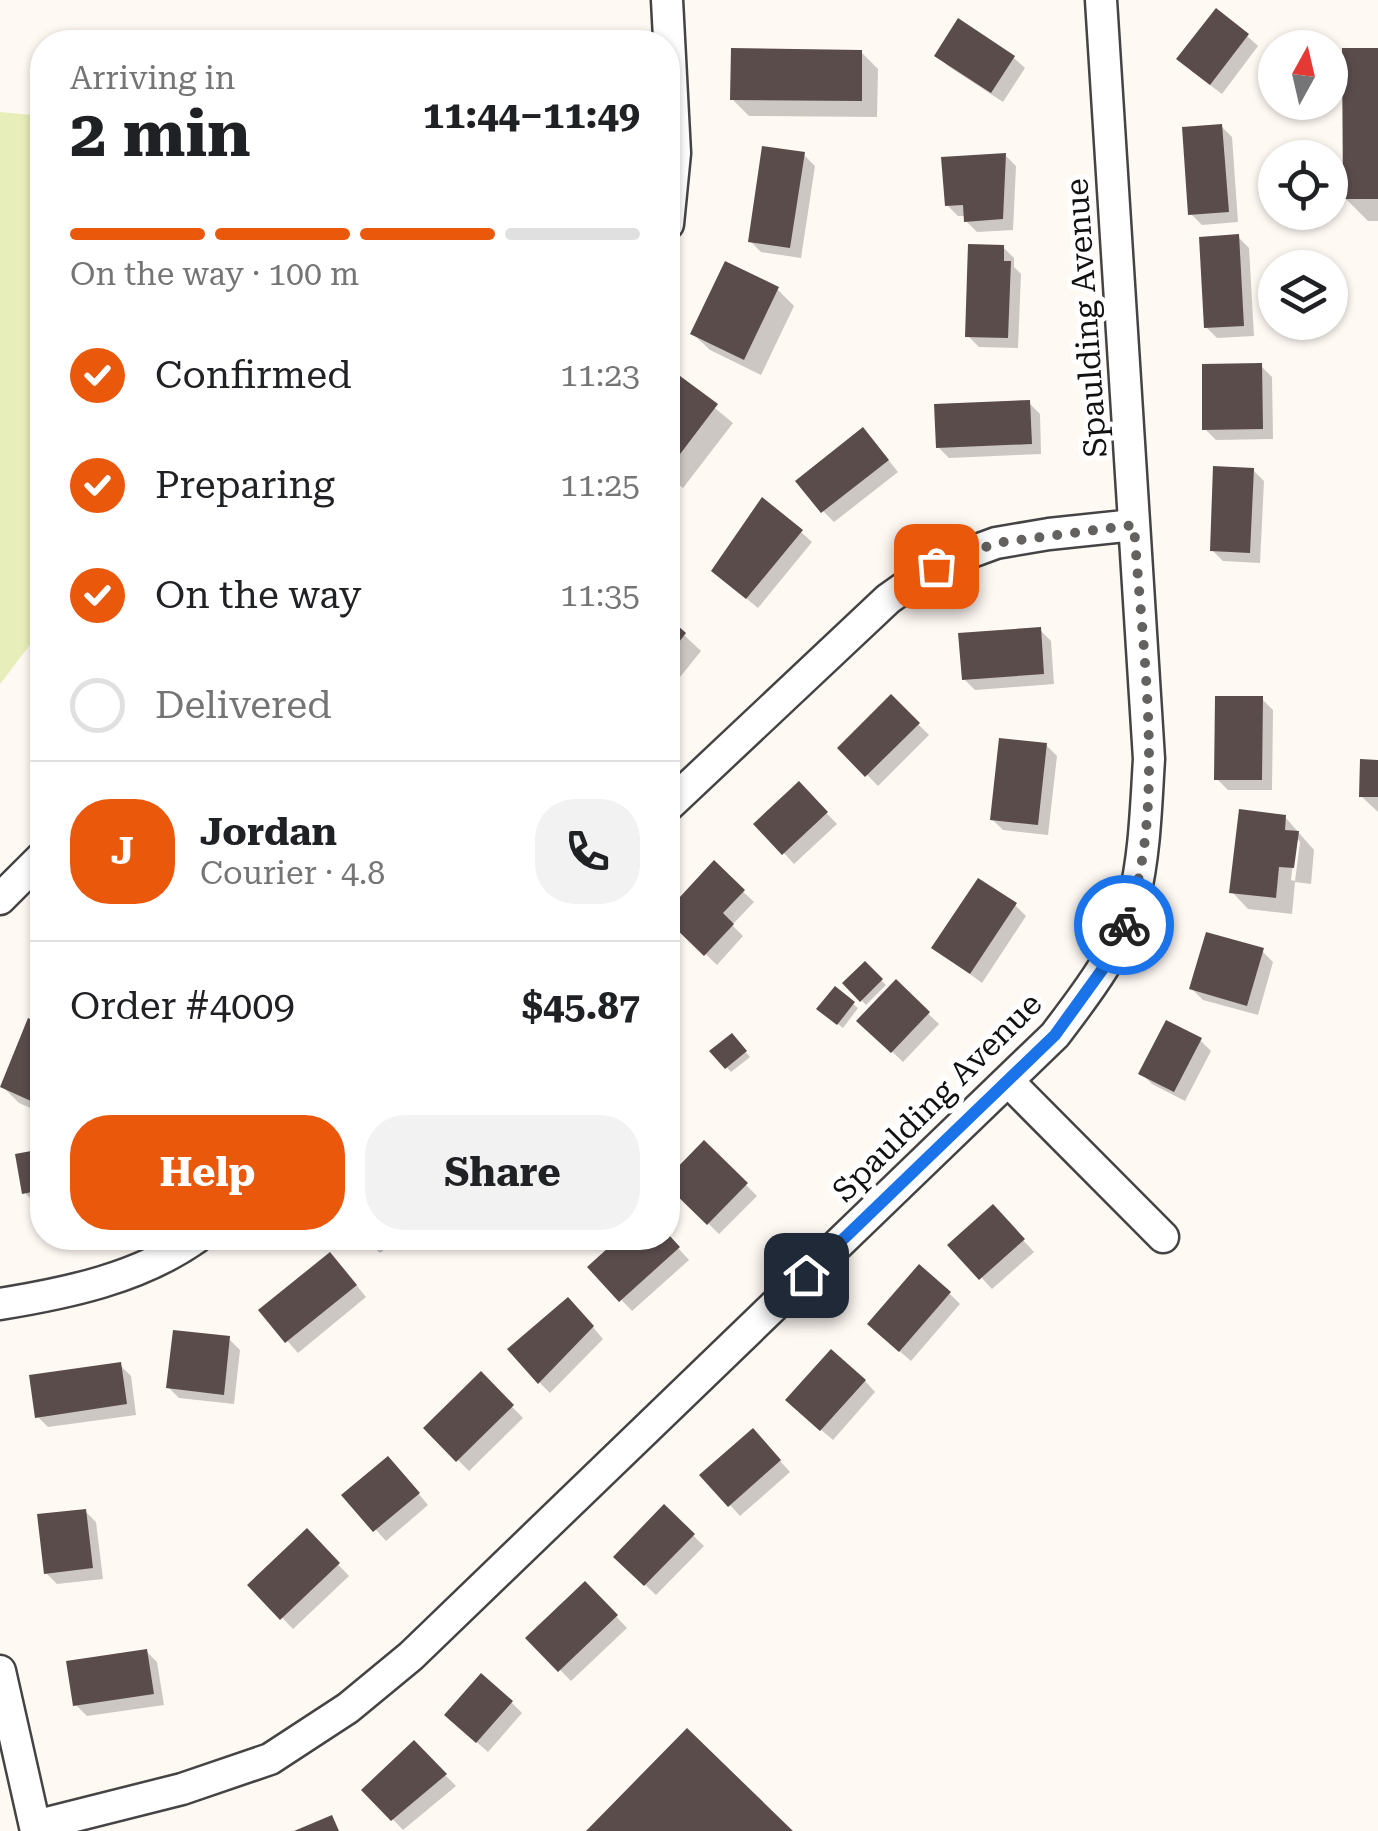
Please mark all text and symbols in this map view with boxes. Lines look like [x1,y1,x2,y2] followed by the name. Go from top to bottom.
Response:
[1258,30,1348,120] north arrow
[1258,30,1348,340] map controls
[70,59,235,97] text: Arriving in
[423,93,640,137] text: 11:44–11:49
[70,96,251,172] text: 2 min
[1258,140,1348,230] button: locate
[1057,177,1115,459] street label: Spaulding Avenue
[1258,250,1348,340] button: layers
[70,255,359,293] text: On the way · 100 m
[70,348,125,403] icon: check
[155,353,352,397] text: Confirmed
[560,356,640,394] text: 11:23
[70,458,125,513] icon: check
[155,463,335,507] text: Preparing
[560,466,640,504] text: 11:25
[894,524,979,609] pin
[909,539,964,594] icon: bag
[70,568,125,623] icon: check
[155,573,361,617] text: On the way
[560,576,640,614] text: 11:35
[155,683,332,727] text: Delivered
[535,799,640,904] button: phone
[200,810,337,854] text: Jordan
[111,829,134,873] text: J
[200,854,385,892] text: Courier · 4.8
[1074,875,1174,975] courier
[1097,898,1152,953] icon: bike
[70,984,295,1028] text: Order #4009
[522,984,640,1028] text: $45.87
[825,985,1049,1209] street label: Spaulding Avenue
[70,1115,345,1230] button: Help
[365,1115,640,1230] button: Share
[764,1233,849,1318] pin
[779,1248,834,1303] icon: home

